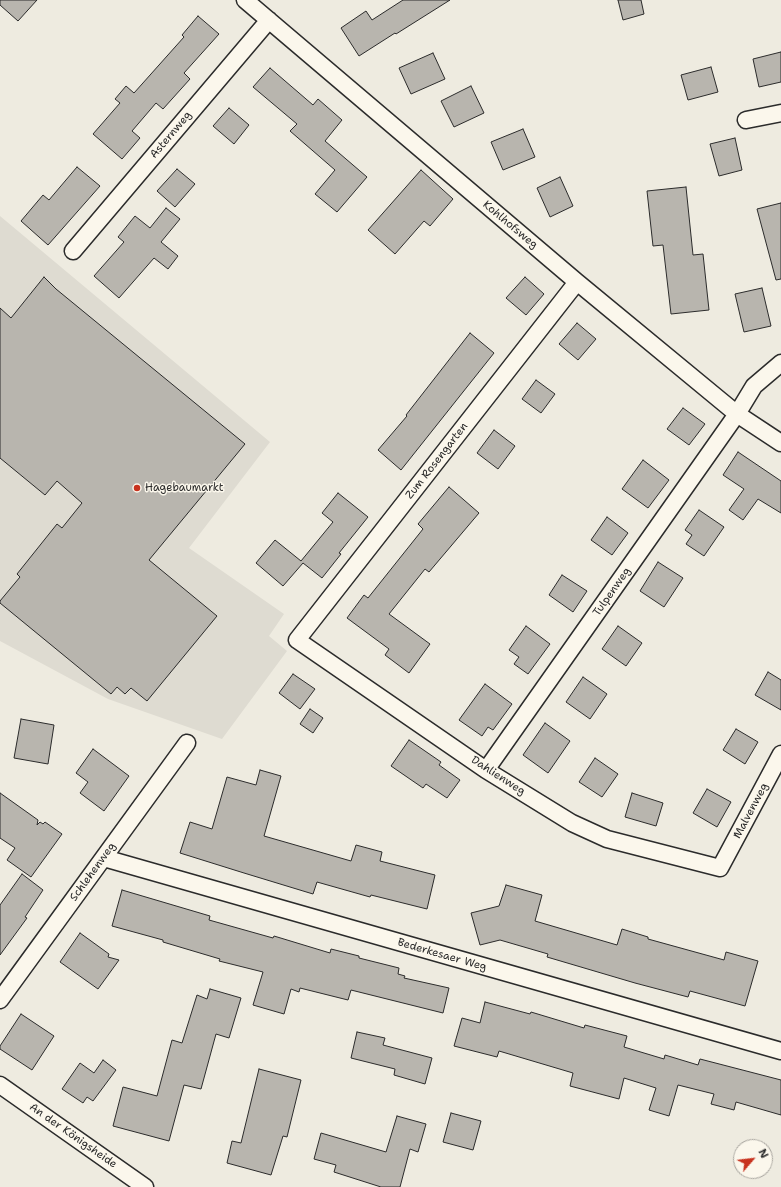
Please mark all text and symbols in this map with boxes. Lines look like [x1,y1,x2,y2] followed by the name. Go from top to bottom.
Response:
[148,109,194,161] street label: Asternweg
[480,198,540,252] street label: Kohlhofsweg
[403,420,471,502] street label: Zum Rosengarten
[145,481,224,495] place label: Hagebaumarkt
[132,483,142,493] marker: Hagebaumarkt
[590,565,634,619] street label: Tulpenweg
[468,754,528,798] street label: Dahlienweg
[731,781,771,841] street label: Malvenweg
[67,840,119,904] street label: Schlehenweg
[396,936,488,974] street label: Bederkesaer Weg
[27,1101,119,1171] street label: An der Königsheide
[733,1139,773,1179] north arrow
[754,1146,772,1161] text: N

